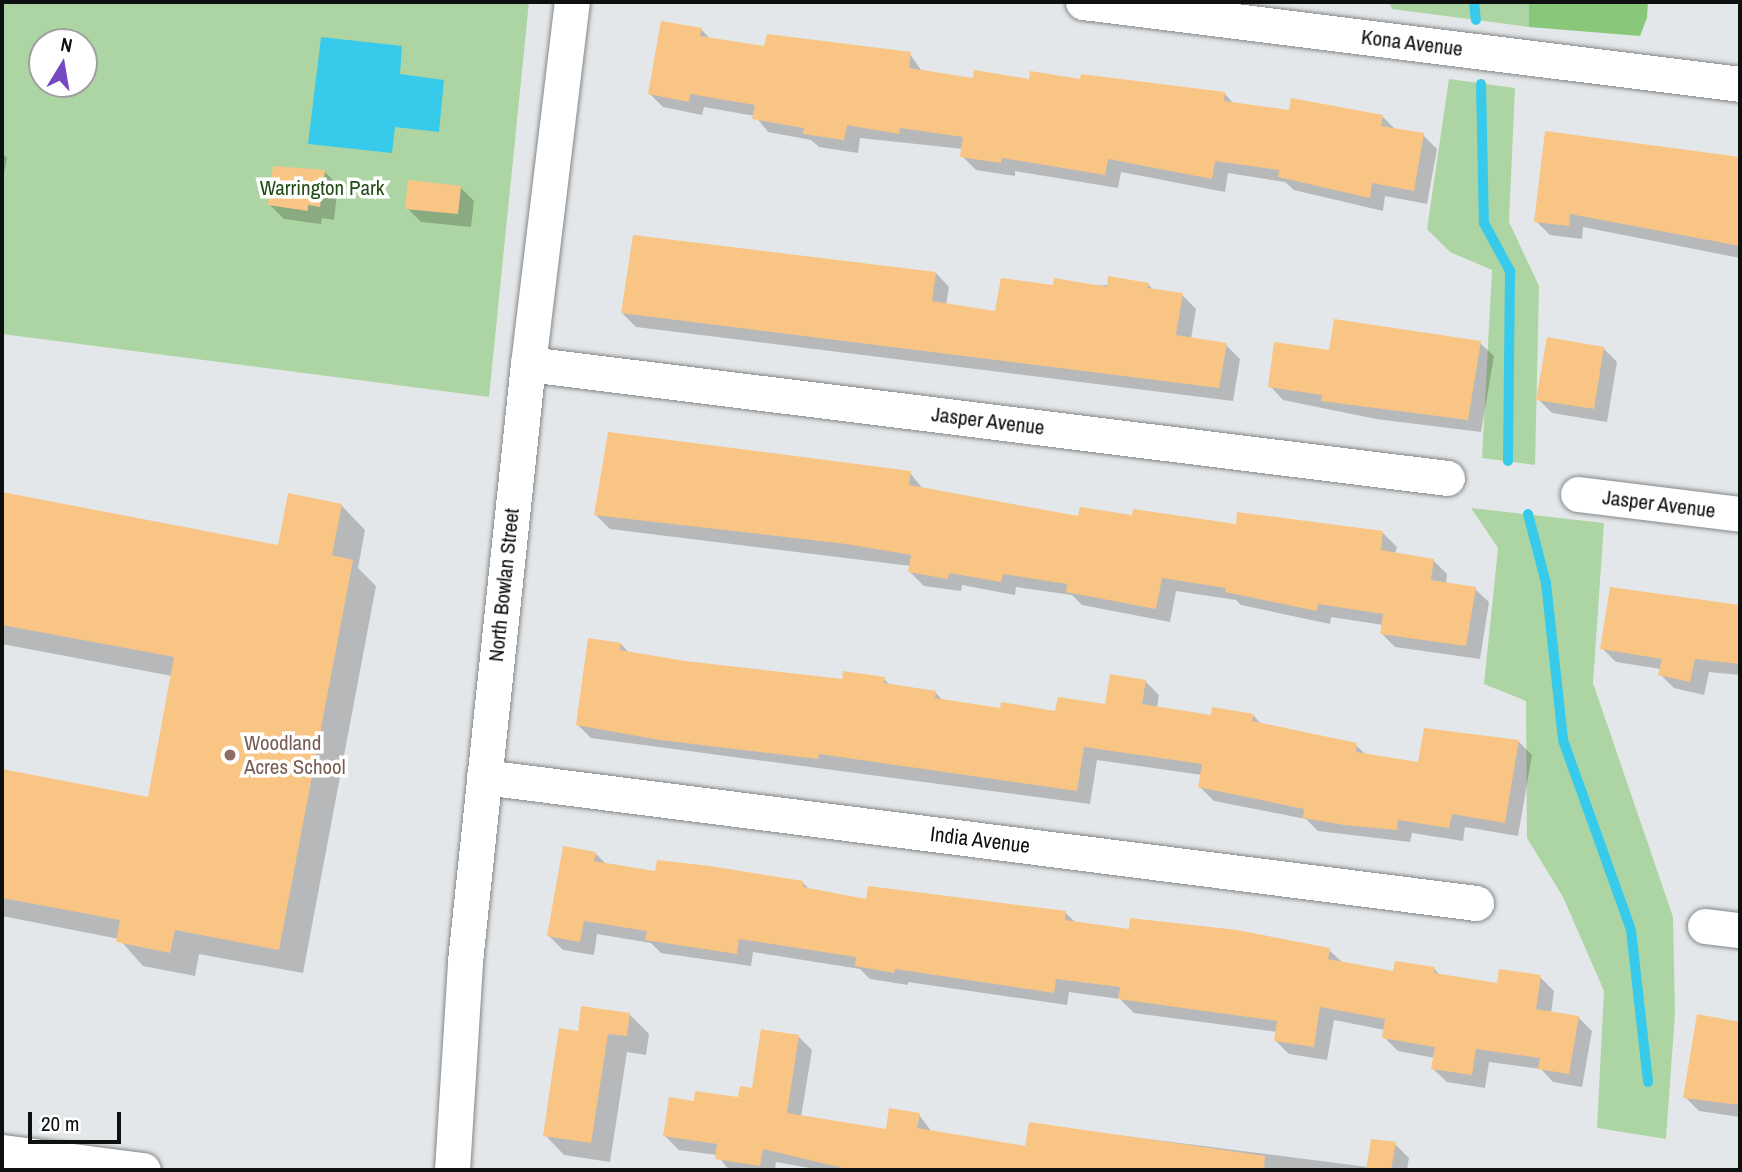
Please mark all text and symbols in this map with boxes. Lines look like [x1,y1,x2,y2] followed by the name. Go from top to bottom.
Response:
[1359,24,1465,62] street label: Kona Avenue
[28,28,98,98] north arrow
[59,31,75,58] text: N
[260,175,384,201] park label: Warrington Park
[930,402,1046,440] street label: Jasper Avenue
[1601,485,1717,523] street label: Jasper Avenue
[483,507,525,663] street label: North Bowlan Street
[244,730,345,780] place label: Woodland Acres School
[222,747,238,763] marker: Woodland Acres School
[928,821,1032,859] street label: India Avenue
[32,1098,124,1142] scale bar
[41,1109,79,1138] text: 20 m

